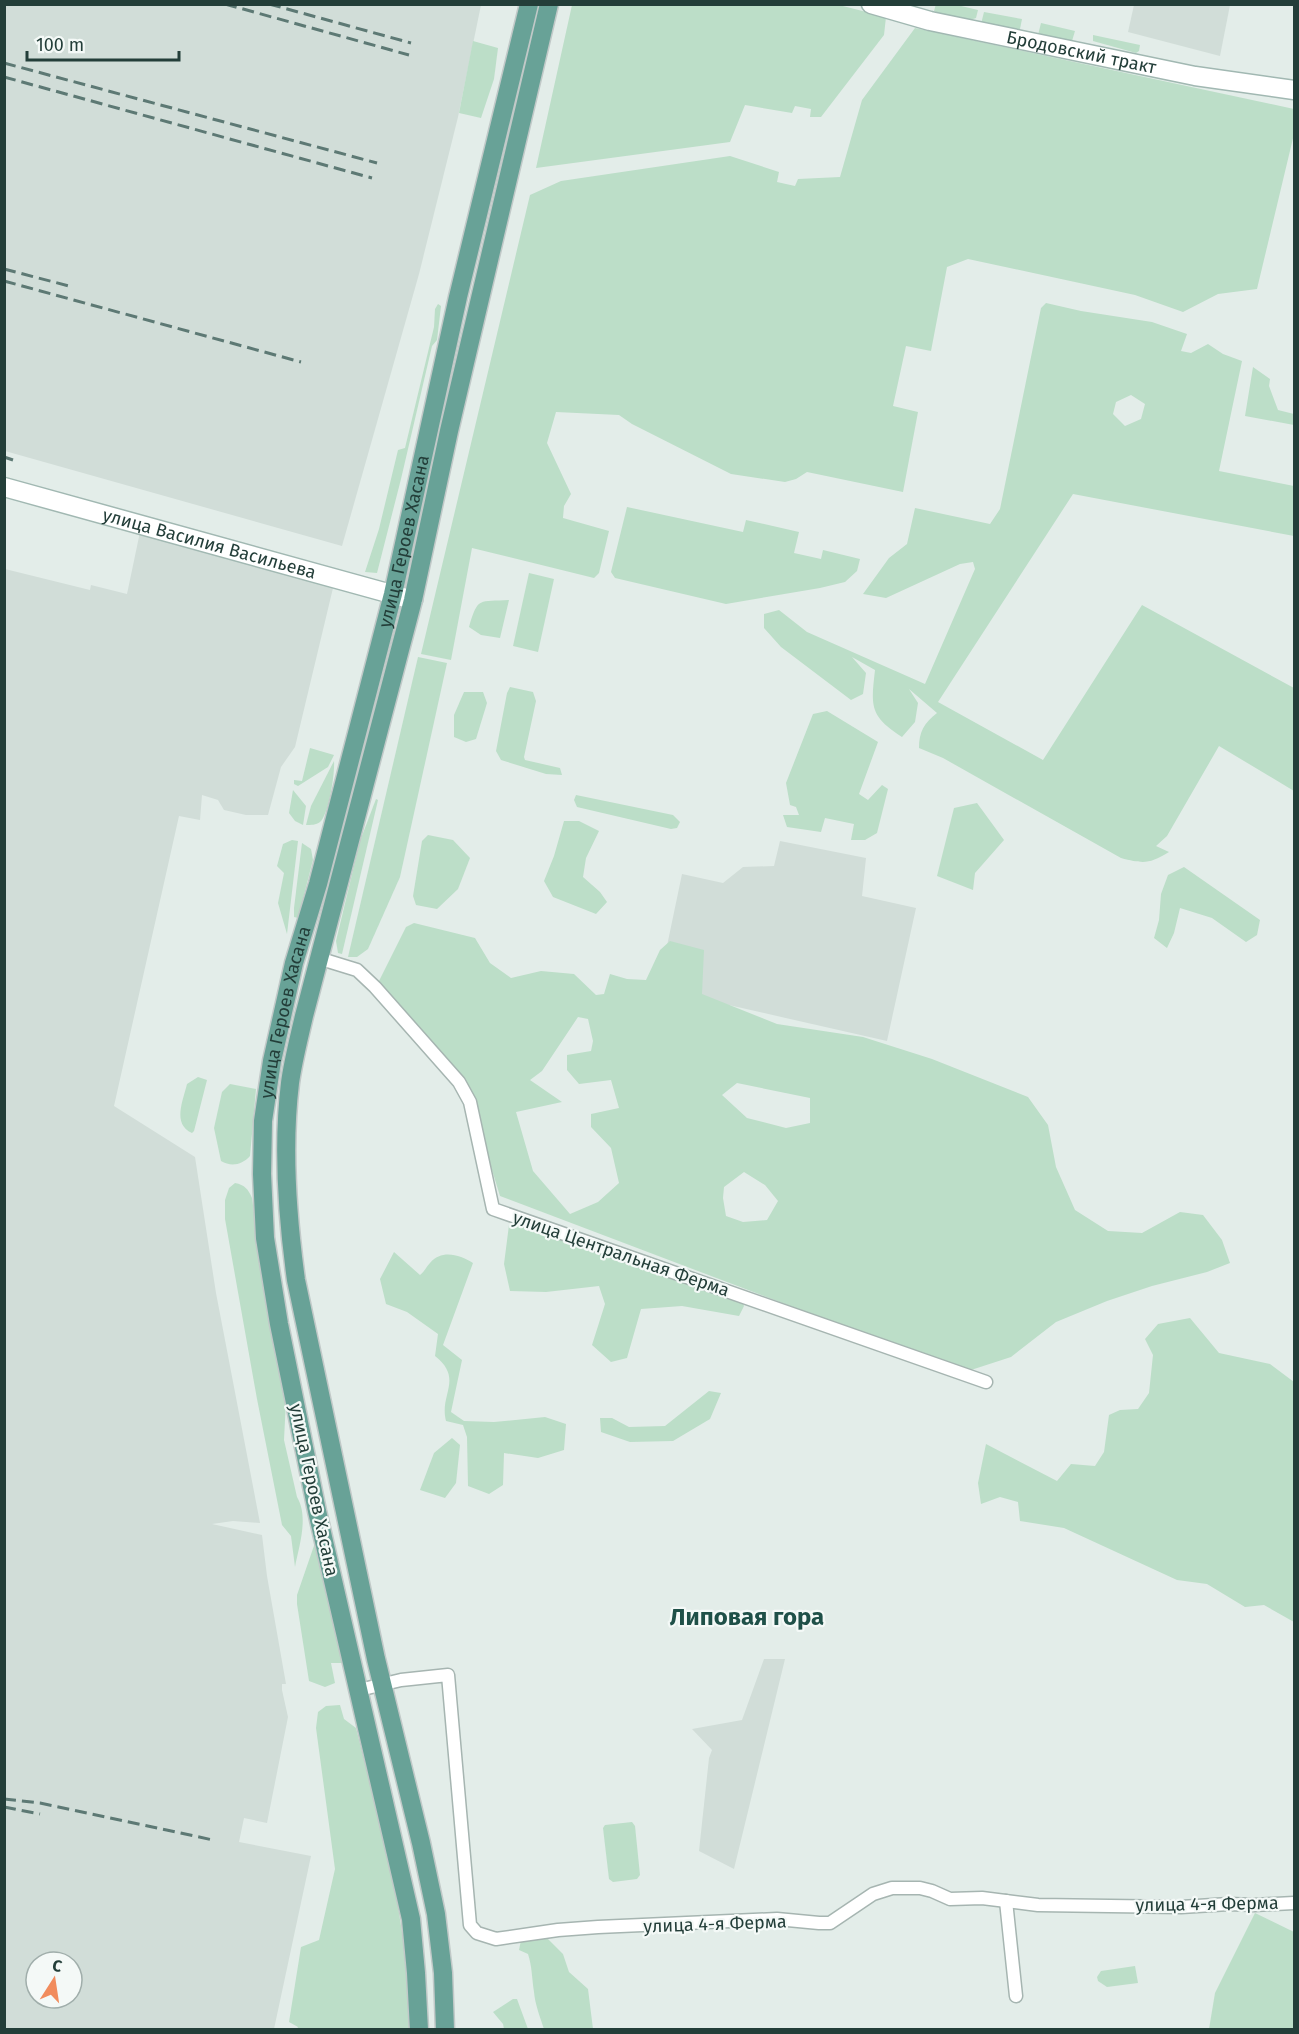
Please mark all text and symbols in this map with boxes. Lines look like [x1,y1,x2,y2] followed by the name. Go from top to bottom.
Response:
[27,24,178,62] scale bar
[1005,26,1159,79] street label: Бродовский тракт
[36,34,84,56] text: 100 m
[374,453,434,630] street label: улица Героев Хасана
[100,504,318,584] street label: улица Василия Васильева
[256,923,316,1100] street label: улица Героев Хасана
[510,1207,732,1301] street label: улица Центральная Ферма
[285,1402,343,1578] street label: улица Героев Хасана
[670,1603,824,1631] district label: Липовая гора
[1135,1892,1279,1916] street label: улица 4-я Ферма
[643,1911,787,1937] street label: улица 4-я Ферма
[24,1950,84,2010] north arrow
[51,1956,64,1976] text: С

